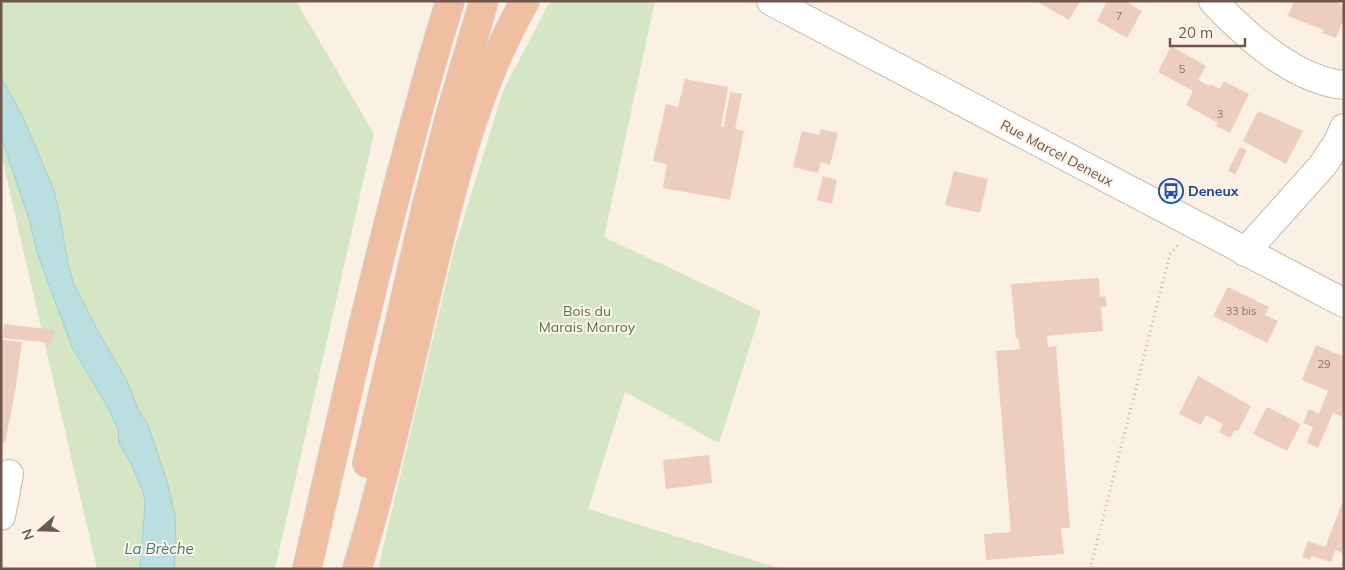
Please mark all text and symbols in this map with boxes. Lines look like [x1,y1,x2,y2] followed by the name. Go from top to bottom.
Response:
[1116,9,1122,23] house number: 7
[1170,15,1245,47] scale bar
[1178,23,1213,42] text: 20 m
[1179,62,1186,76] house number: 5
[1217,107,1223,121] house number: 3
[997,116,1117,191] street label: Rue Marcel Deneux
[1158,178,1184,204] bus stop icon: Deneux
[1188,182,1239,200] place label: Deneux
[539,302,636,336] park label: Bois du Marais Monroy
[1226,304,1256,318] house number: 33 bis
[1317,357,1331,371] house number: 29
[15,505,65,555] north arrow
[18,526,38,542] text: N
[124,539,194,558] water label: La Brèche

